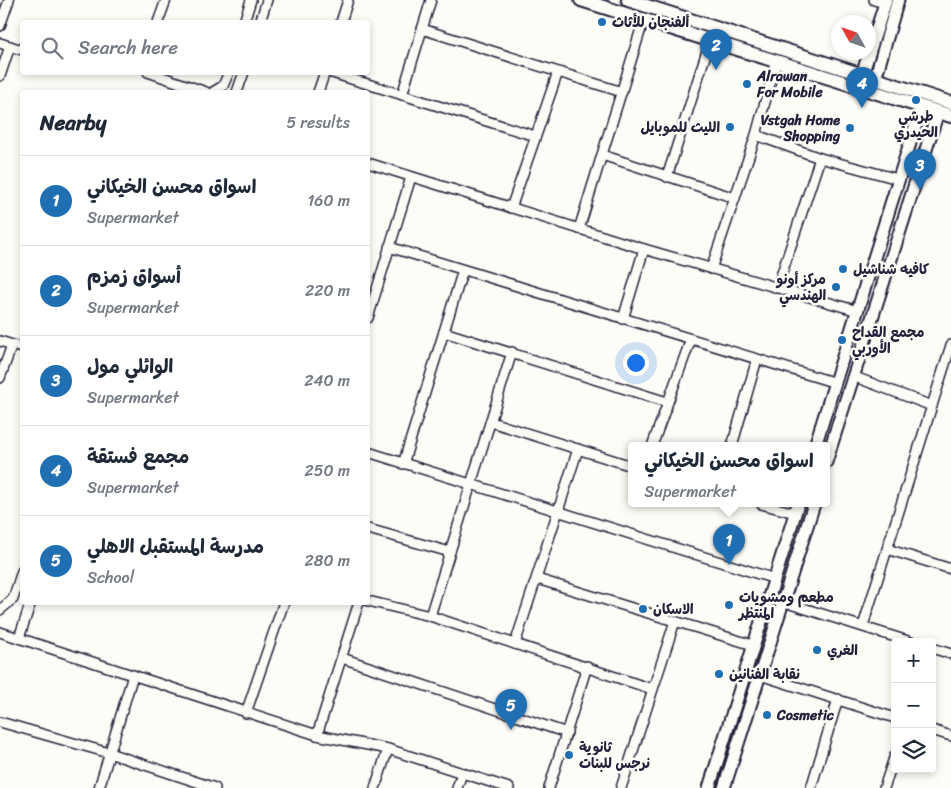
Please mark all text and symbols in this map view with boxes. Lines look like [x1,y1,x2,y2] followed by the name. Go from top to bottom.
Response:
[612,10,690,35] place label: ألفنجان للأثاث
[831,15,876,60] north arrow
[596,16,608,28] marker: ألفنجان للأثاث
[20,20,370,75] search box
[700,29,732,70] pin: 2
[78,31,178,64] text: Search here
[38,34,66,62] icon: search
[756,64,824,105] place label: Alrawan For Mobile
[846,67,878,108] pin: 4
[741,78,753,90] marker: Alrawan For Mobile
[910,94,922,106] marker: طرشي الحيدري
[40,104,106,142] text: Nearby
[894,104,938,145] place label: طرشي الحيدري
[286,108,350,137] text: 5 results
[761,108,841,149] place label: Vstgah Home Shopping
[640,115,720,140] place label: الليث للموبايل
[724,121,736,133] marker: الليث للموبايل
[844,122,856,134] marker: Vstgah Home Shopping
[904,149,936,190] pin: 3
[87,170,256,203] text: اسواق محسن الخيكاني
[53,186,59,215] text: 1
[307,186,350,215] text: 160 m
[87,203,179,232] text: Supermarket
[853,257,930,282] place label: كافيه شناشيل
[87,260,181,293] text: أسواق زمزم
[837,263,849,275] marker: كافيه شناشيل
[776,267,826,308] place label: مركز أونو الهندسي
[51,276,61,305] text: 2
[305,276,350,305] text: 220 m
[830,281,842,293] marker: مركز أونو الهندسي
[87,293,179,322] text: Supermarket
[852,320,924,361] place label: مجمع القداح الأوربي
[836,334,848,346] marker: مجمع القداح الأوربي
[87,350,173,383] text: الوائلي مول
[623,350,649,376] your location
[52,366,60,395] text: 3
[304,366,350,395] text: 240 m
[87,383,179,412] text: Supermarket
[87,440,189,473] text: مجمع فستقة
[628,442,830,507] popup
[644,444,814,477] text: اسواق محسن الخيكاني
[51,456,61,485] text: 4
[304,456,350,485] text: 250 m
[87,473,179,502] text: Supermarket
[644,477,736,506] text: Supermarket
[713,524,745,565] pin: 1
[87,530,264,563] text: مدرسة المستقبل الاهلي
[51,546,61,575] text: 5
[305,546,350,575] text: 280 m
[87,563,134,592] text: School
[737,585,834,626] place label: مطعم ومشويات المنتظر
[653,597,694,622] place label: الاسكان
[723,599,735,611] marker: مطعم ومشويات المنتظر
[637,603,649,615] marker: الاسكان
[827,638,858,663] place label: الغري
[891,638,936,773] map controls
[891,638,936,683] button: +
[811,644,823,656] marker: الغري
[729,662,800,687] place label: نقابة الفنانين
[713,668,725,680] marker: نقابة الفنانين
[891,683,936,728] button: −
[495,689,527,730] pin: 5
[776,703,835,728] place label: Cosmetic
[761,709,773,721] marker: Cosmetic
[891,728,936,773] button: layers
[579,735,650,776] place label: ثانوية نرجس للبنات
[563,749,575,761] marker: ثانوية نرجس للبنات

